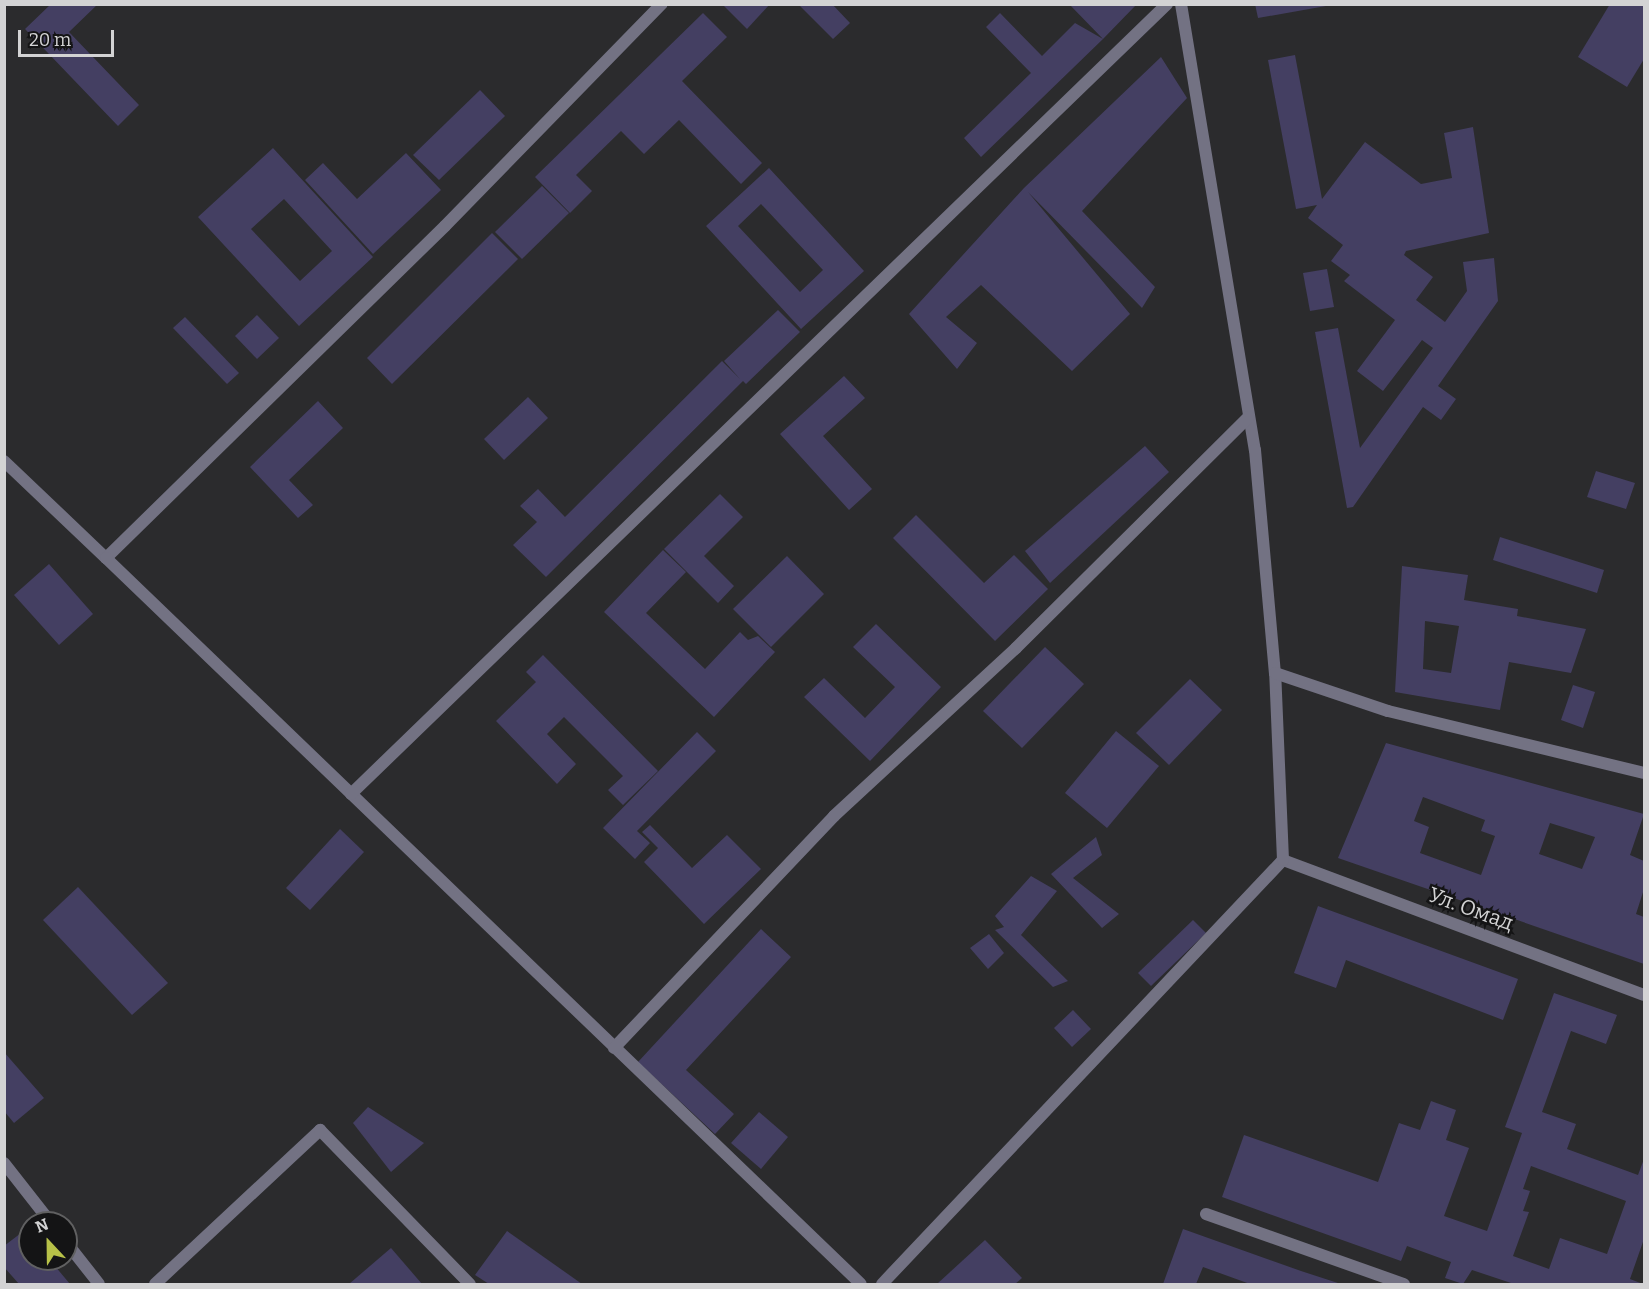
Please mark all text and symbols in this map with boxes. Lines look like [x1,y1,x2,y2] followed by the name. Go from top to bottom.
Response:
[21,18,117,56] scale bar
[29,29,71,51] text: 20 m
[1425,882,1517,936] street label: Ул. Омад
[18,1211,78,1271] north arrow
[33,1215,51,1237] text: N

